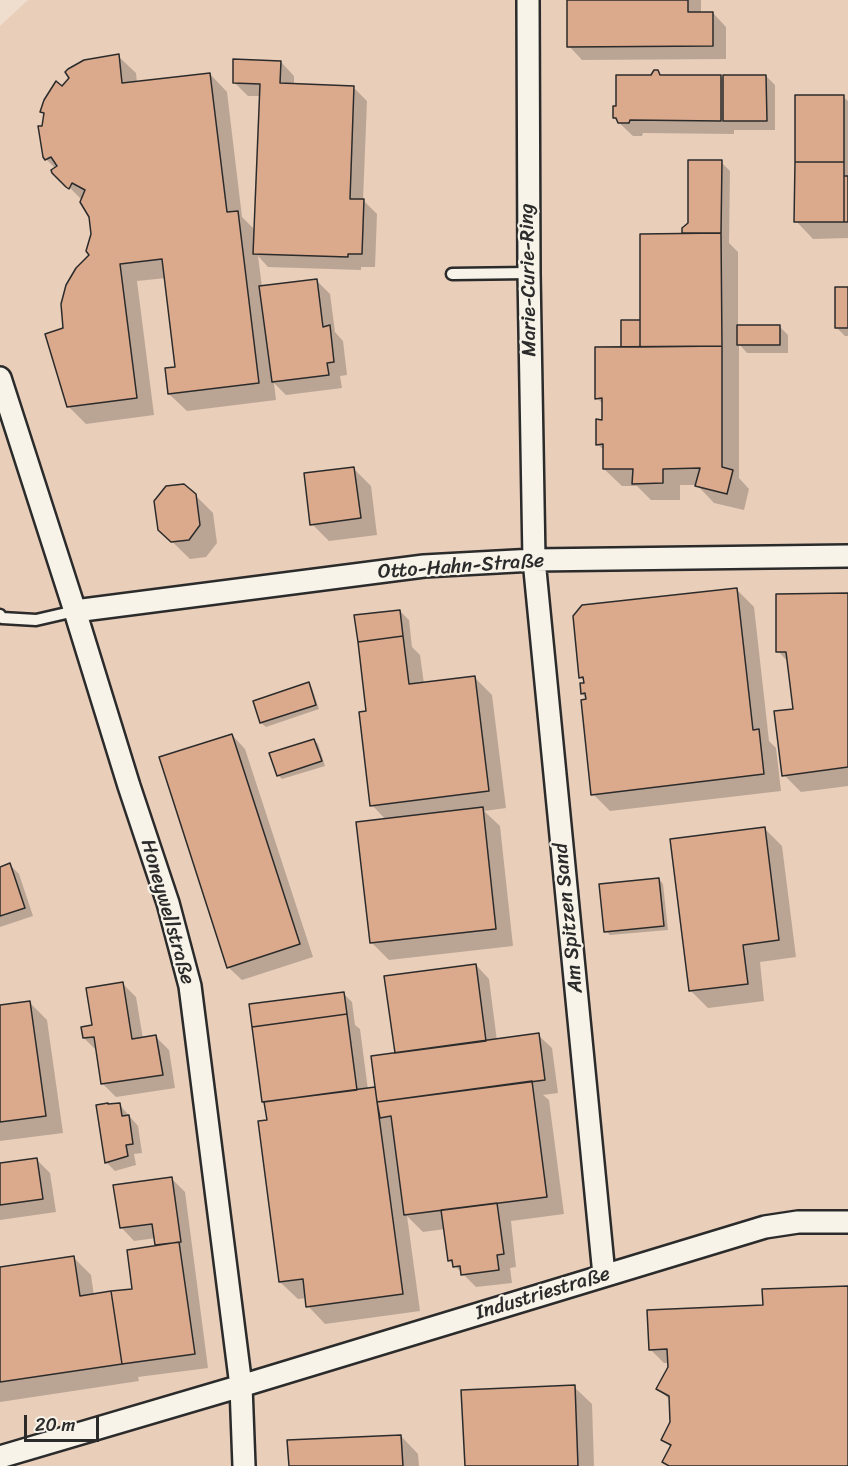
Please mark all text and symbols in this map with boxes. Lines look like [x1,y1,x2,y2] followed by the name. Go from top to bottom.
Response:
[516,203,542,357] street label: Marie-Curie-Ring
[377,549,545,585] street label: Otto-Hahn-Straße
[135,837,199,987] street label: Honeywellstraße
[549,842,589,994] street label: Am Spitzen Sand
[473,1262,613,1326] street label: Industriestraße
[27,1403,102,1441] scale bar
[35,1409,75,1441] text: 20 m

